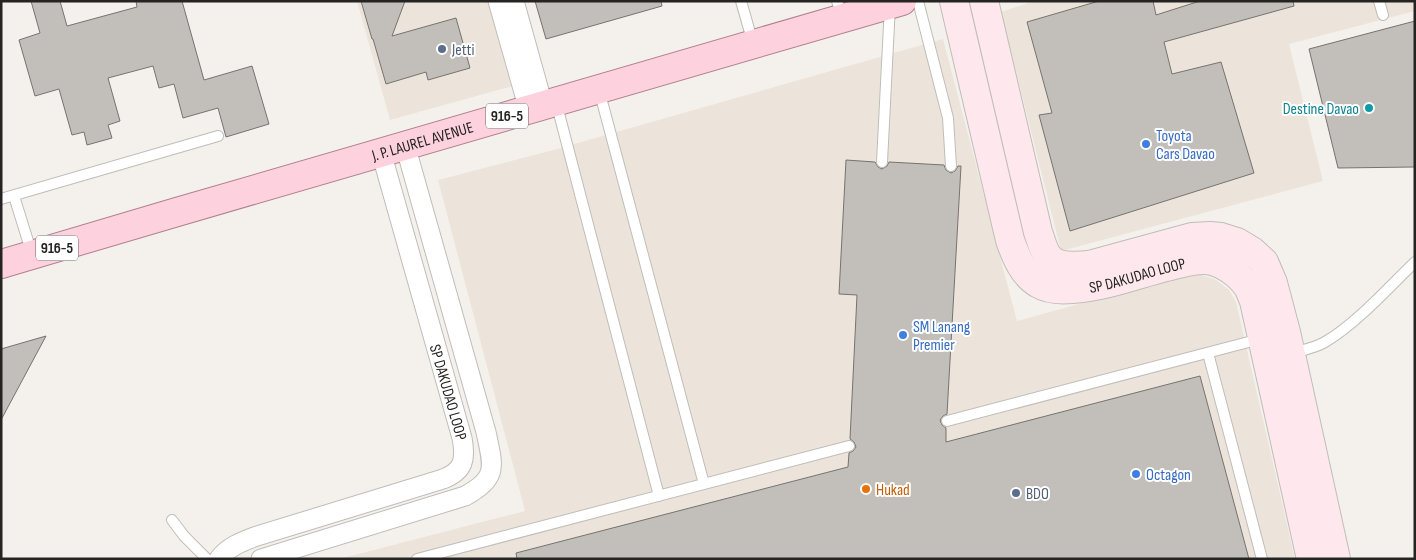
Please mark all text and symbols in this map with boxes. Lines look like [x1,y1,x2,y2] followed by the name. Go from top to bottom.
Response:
[451,41,474,60] place label: Jetti
[436,43,448,55] marker: Jetti
[1283,100,1359,119] place label: Destine Davao
[1363,102,1375,114] marker: Destine Davao
[486,104,528,128] road number: 916-5
[369,118,476,166] street label: J. P. LAUREL AVENUE
[1156,127,1215,164] place label: Toyota Cars Davao
[1140,138,1152,150] marker: Toyota Cars Davao
[36,236,78,260] road number: 916-5
[1088,254,1188,298] street label: SP DAKUDAO LOOP
[913,318,970,355] place label: SM Lanang Premier
[897,329,909,341] marker: SM Lanang Premier
[425,342,470,443] street label: SP DAKUDAO LOOP
[1146,466,1191,485] place label: Octagon
[1130,468,1142,480] marker: Octagon
[876,481,910,500] place label: Hukad
[860,483,872,495] marker: Hukad
[1026,485,1049,504] place label: BDO
[1010,487,1022,499] marker: BDO

